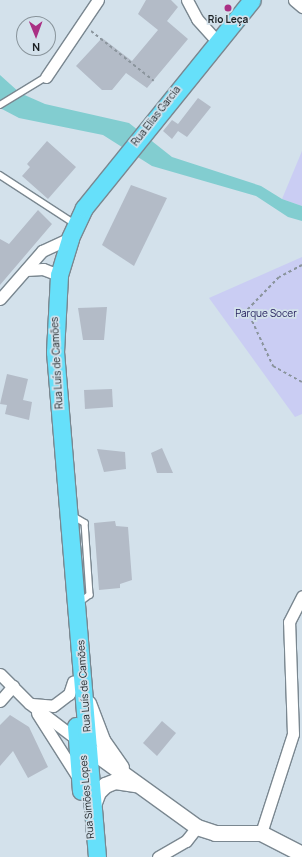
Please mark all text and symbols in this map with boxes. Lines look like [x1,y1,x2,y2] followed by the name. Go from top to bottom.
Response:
[223,3,233,13] marker: Rio Leça
[208,14,248,26] place label: Rio Leça
[16,16,56,56] north arrow
[32,40,40,55] text: N
[129,84,183,148] street label: Rua Elias Garcia
[235,308,297,320] park label: Parque Socer
[49,317,65,409] street label: Rua Luís de Camões
[75,640,93,732] street label: Rua Luís de Camões
[77,755,97,839] street label: Rua Simões Lopes

